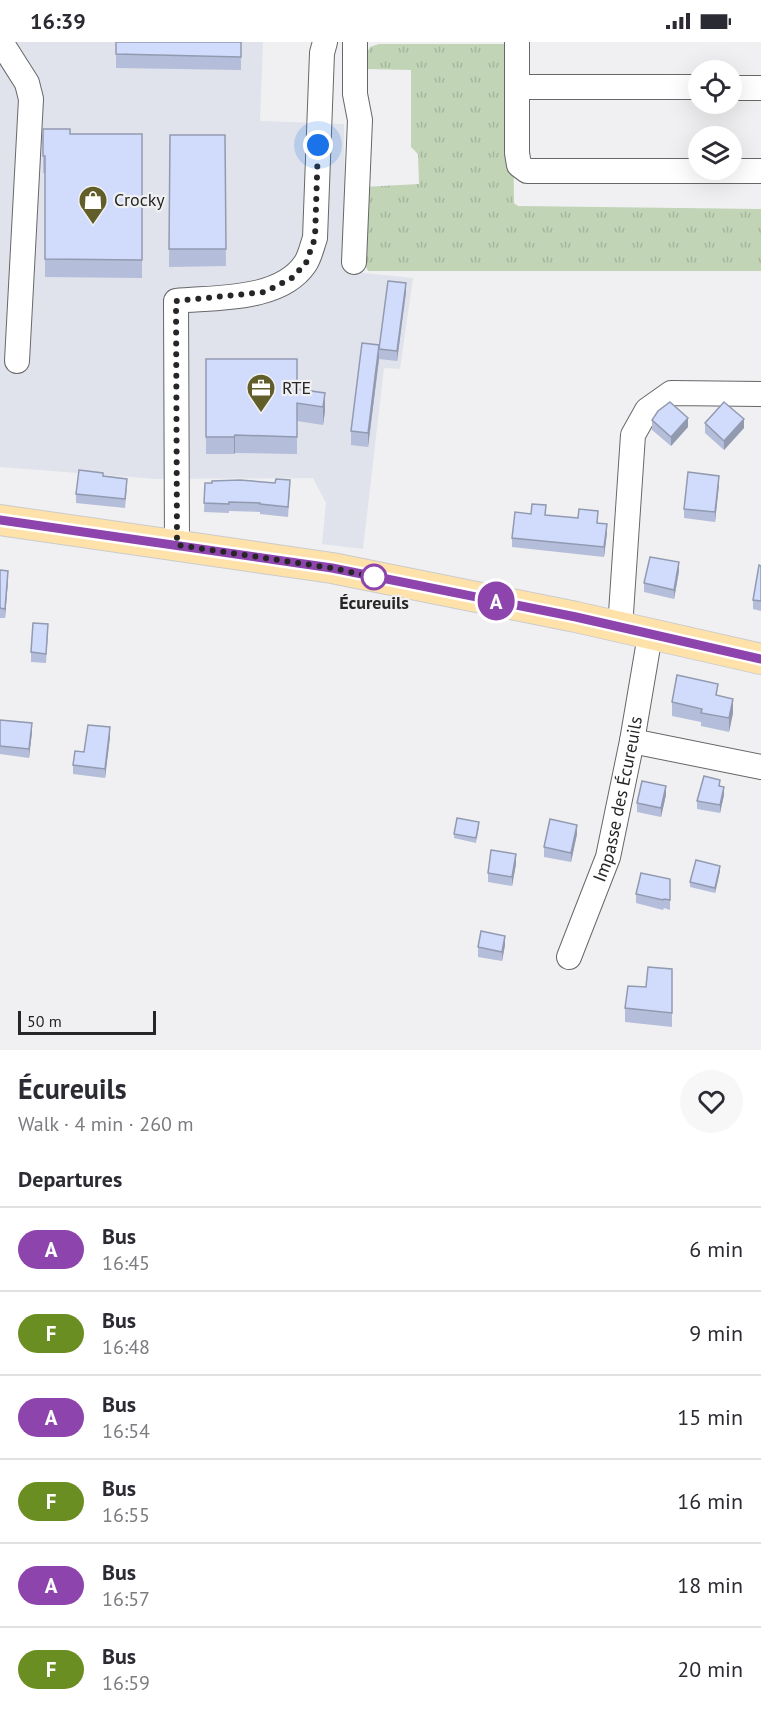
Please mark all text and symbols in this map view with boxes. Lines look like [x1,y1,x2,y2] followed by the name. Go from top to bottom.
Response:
[30,7,86,35] text: 16:39
[688,60,742,180] map controls
[688,60,742,114] button: locate
[688,126,742,180] button: layers
[303,130,333,160] your location
[77,184,109,226] shop icon: Crocky
[114,188,165,211] place label: Crocky
[245,372,277,414] office icon: RTE
[282,376,311,399] place label: RTE
[361,564,387,590] marker: Écureuils
[476,582,516,620] line badge: A
[490,588,502,615] text: A
[339,591,409,614] place label: Écureuils
[587,715,647,885] street label: Impasse des Écureuils
[18,1008,156,1036] scale bar
[27,1011,62,1031] text: 50 m
[18,1070,127,1107] text: Écureuils
[680,1070,743,1133] button: heart
[18,1111,194,1137] text: Walk · 4 min · 260 m
[18,1165,122,1193] text: Departures
[102,1222,136,1250] text: Bus
[689,1235,743,1263] text: 6 min
[45,1236,57,1263] text: A
[102,1250,150,1276] text: 16:45
[102,1306,136,1334] text: Bus
[689,1319,743,1347] text: 9 min
[46,1320,56,1347] text: F
[102,1334,150,1360] text: 16:48
[102,1390,136,1418] text: Bus
[677,1403,743,1431] text: 15 min
[45,1404,57,1431] text: A
[102,1418,150,1444] text: 16:54
[102,1474,136,1502] text: Bus
[677,1487,743,1515] text: 16 min
[46,1488,56,1515] text: F
[102,1502,150,1528] text: 16:55
[102,1558,136,1586] text: Bus
[677,1571,743,1599] text: 18 min
[45,1572,57,1599] text: A
[102,1586,150,1612] text: 16:57
[102,1642,136,1670] text: Bus
[677,1655,743,1683] text: 20 min
[46,1656,56,1683] text: F
[102,1670,150,1696] text: 16:59

